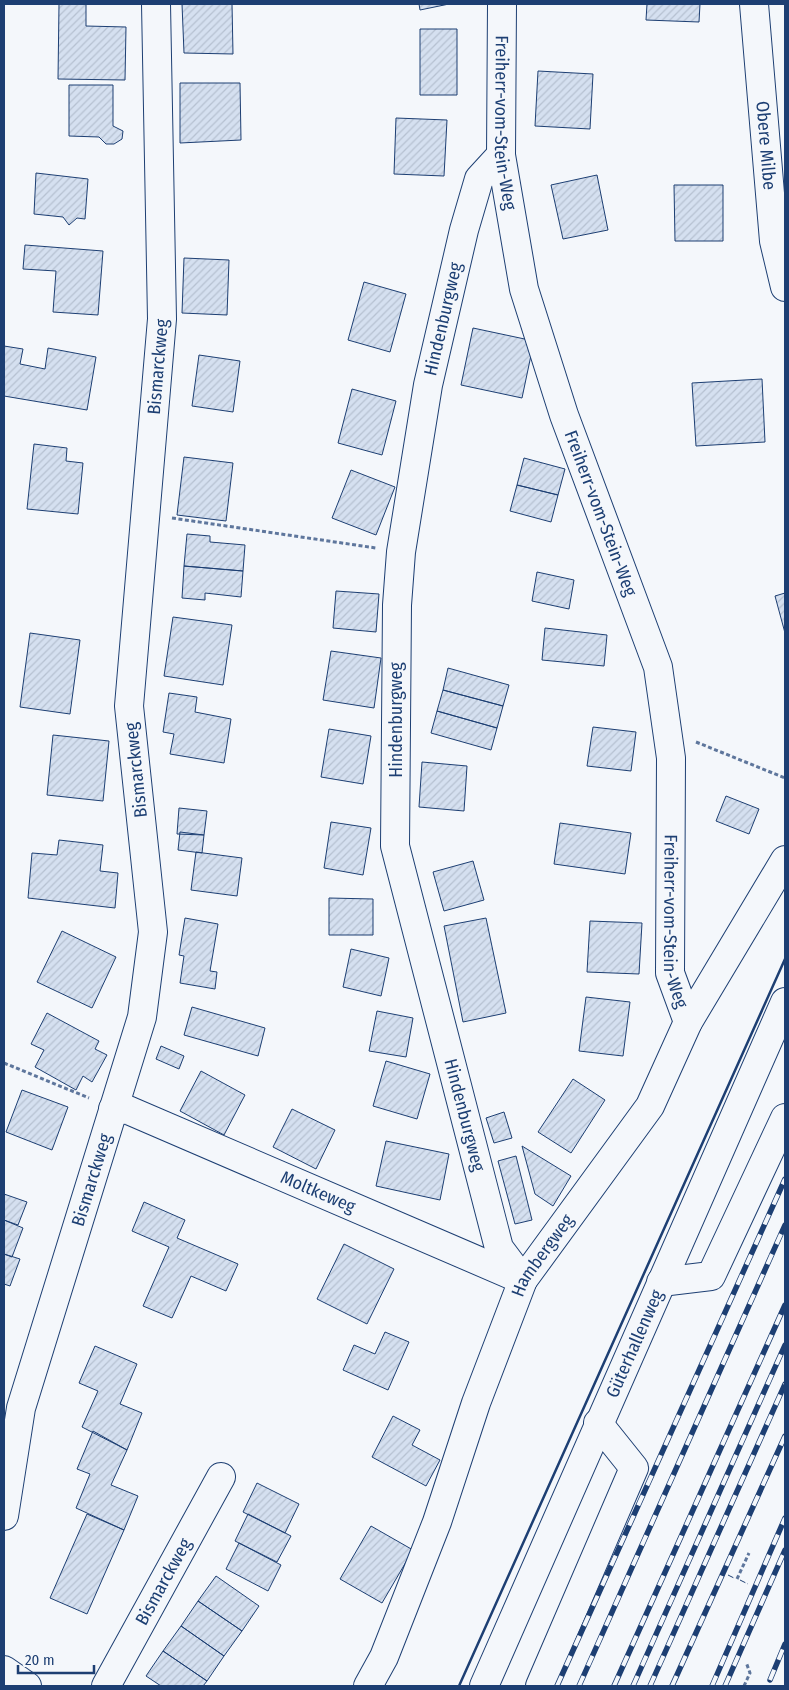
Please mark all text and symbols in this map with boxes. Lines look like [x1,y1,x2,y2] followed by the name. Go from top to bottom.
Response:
[490,35,521,212] street label: Freiherr-vom-Stein-Weg
[751,100,781,191] street label: Obere Milbe
[419,260,467,378] street label: Hindenburgweg
[143,318,173,416] street label: Bismarckweg
[560,427,642,600] street label: Freiherr-vom-Stein-Weg
[385,662,407,778] street label: Hindenburgweg
[120,721,152,819] street label: Bismarckweg
[659,834,693,1012] street label: Freiherr-vom-Stein-Weg
[439,1056,490,1174] street label: Hindenburgweg
[67,1130,116,1229] street label: Bismarckweg
[277,1166,359,1218] street label: Moltkeweg
[507,1209,579,1300] street label: Hambergweg
[601,1286,668,1401] street label: Güterhallenweg
[131,1534,196,1629] street label: Bismarckweg
[18,1642,94,1674] scale bar
[25,1651,55,1669] text: 20 m

